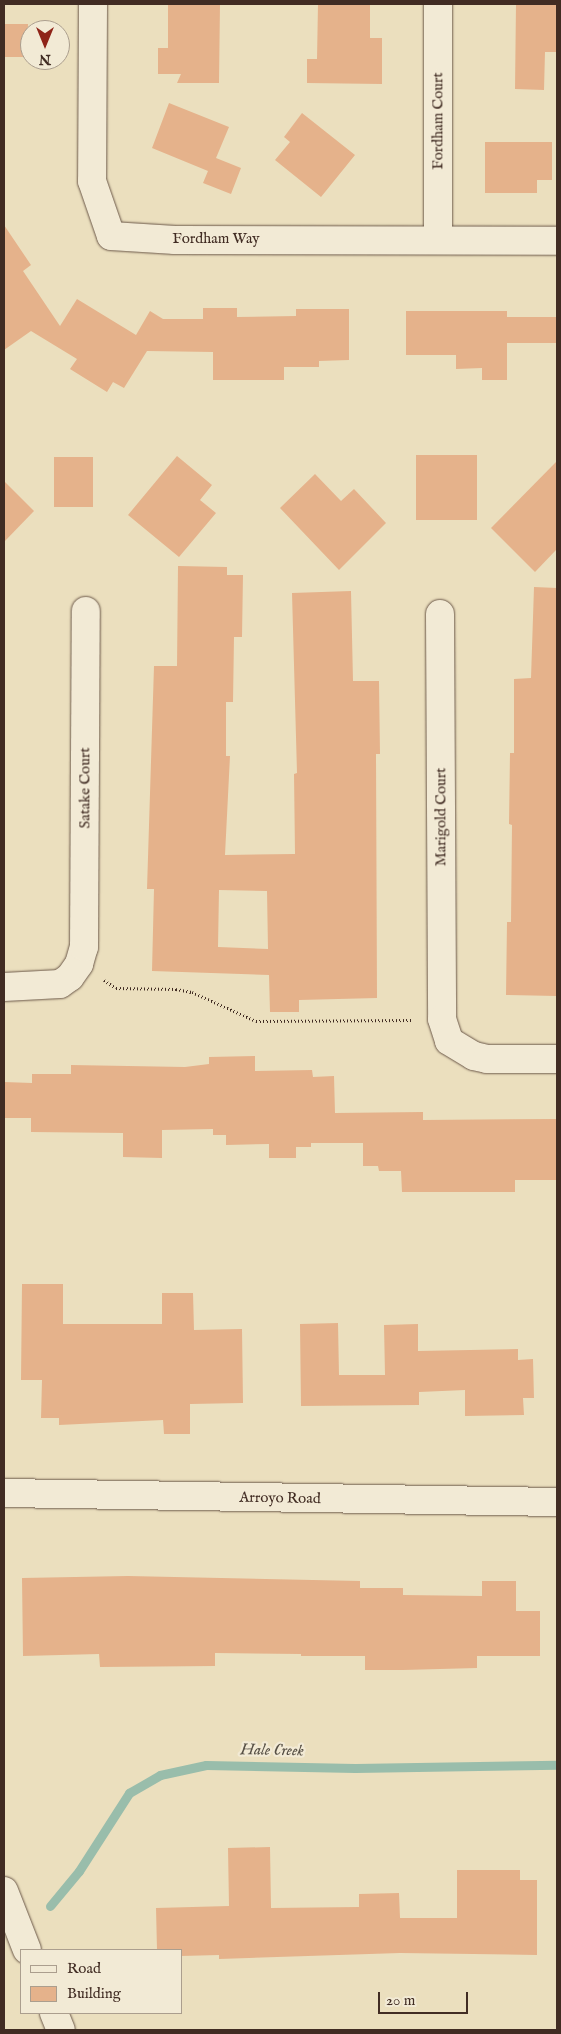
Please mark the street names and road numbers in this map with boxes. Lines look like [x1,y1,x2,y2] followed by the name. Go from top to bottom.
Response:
[429,72,447,170] street label: Fordham Court
[172,230,260,248] street label: Fordham Way
[76,747,94,829] street label: Satake Court
[432,768,450,866] street label: Marigold Court
[239,1488,321,1508] street label: Arroyo Road

